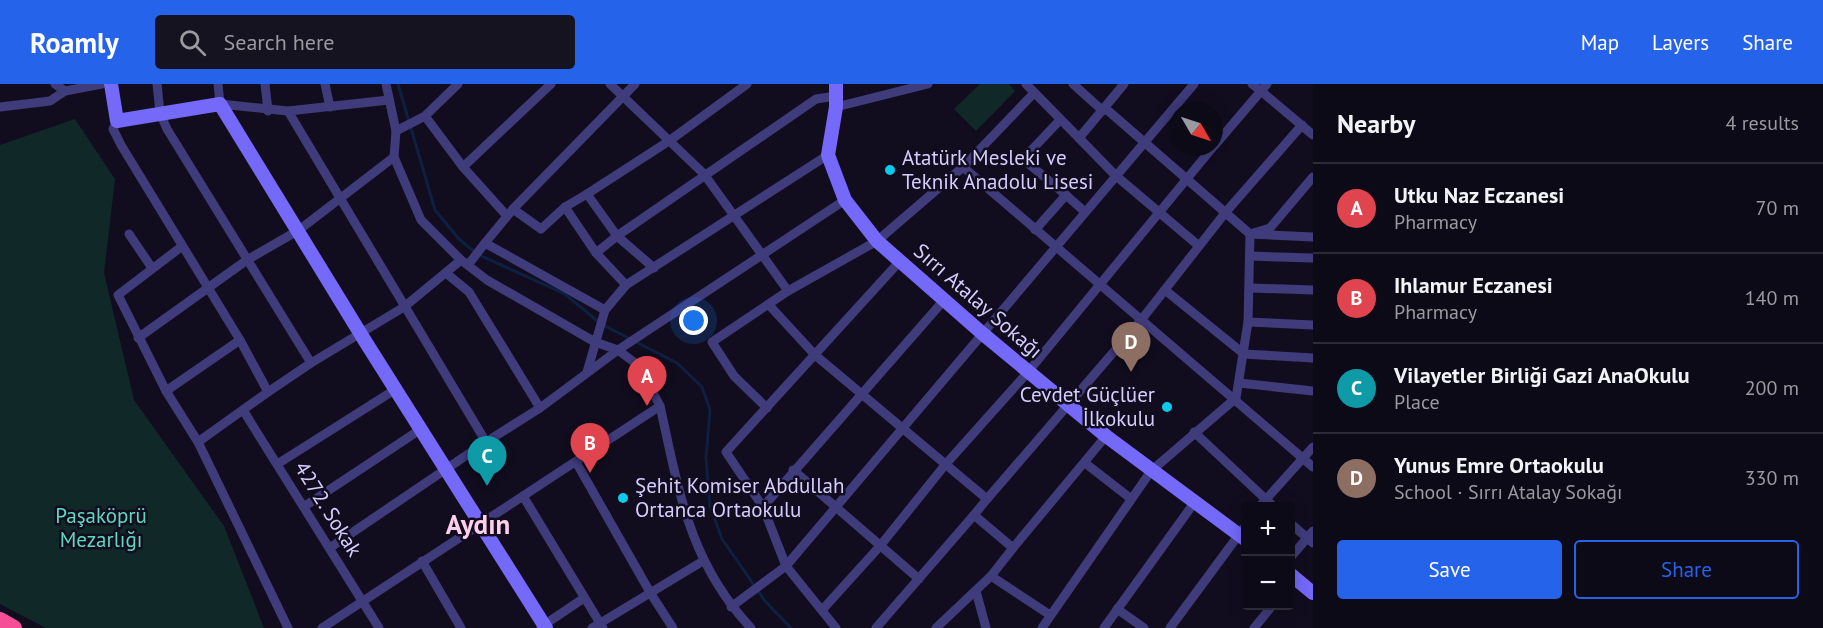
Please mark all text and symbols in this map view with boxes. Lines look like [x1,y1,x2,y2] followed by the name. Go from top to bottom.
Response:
[155,15,575,69] search box
[30,24,119,61] text: Roamly
[176,26,209,59] icon: search
[224,28,335,56] text: Search here
[1581,29,1619,56] text: Map
[1652,29,1709,56] text: Layers
[1742,29,1793,56] text: Share
[1169,102,1223,156] north arrow
[1337,107,1415,140] text: Nearby
[1726,110,1799,136] text: 4 results
[902,144,1093,195] place label: Atatürk Mesleki ve Teknik Anadolu Lisesi
[883,163,897,177] marker: Atatürk Mesleki ve Teknik Anadolu Lisesi
[1394,181,1564,209] text: Utku Naz Eczanesi
[1350,195,1363,221] text: A
[1756,195,1799,221] text: 70 m
[1394,209,1477,235] text: Pharmacy
[908,237,1048,364] street label: Sırrı Atalay Sokağı
[1394,271,1553,299] text: Ihlamur Eczanesi
[1351,285,1362,311] text: B
[1745,285,1799,311] text: 140 m
[1394,299,1477,325] text: Pharmacy
[679,306,708,335] your location
[1112,322,1150,372] pin: D
[628,356,666,406] pin: A
[1394,361,1690,389] text: Vilayetler Birliği Gazi AnaOkulu
[1351,375,1362,401] text: C
[1745,375,1799,401] text: 200 m
[1020,381,1155,432] place label: Cevdet Güçlüer İlkokulu
[1394,389,1440,415] text: Place
[1160,400,1174,414] marker: Cevdet Güçlüer İlkokulu
[570,424,610,473] pin: B
[468,436,506,486] pin: C
[1394,451,1604,479] text: Yunus Emre Ortaokulu
[289,456,368,561] street label: 4272. Sokak
[1350,465,1363,491] text: D
[1745,465,1799,491] text: 330 m
[635,472,844,523] place label: Şehit Komiser Abdullah Ortanca Ortaokulu
[1394,479,1622,505] text: School · Sırrı Atalay Sokağı
[616,491,630,505] marker: Şehit Komiser Abdullah Ortanca Ortaokulu
[55,502,147,553] park label: Paşaköprü Mezarlığı
[1241,502,1295,610] map controls
[1241,502,1295,556] button: +
[446,507,510,541] district label: Aydın
[1337,540,1562,599] button: Save
[1574,540,1799,599] button: Share
[1241,556,1295,610] button: −

